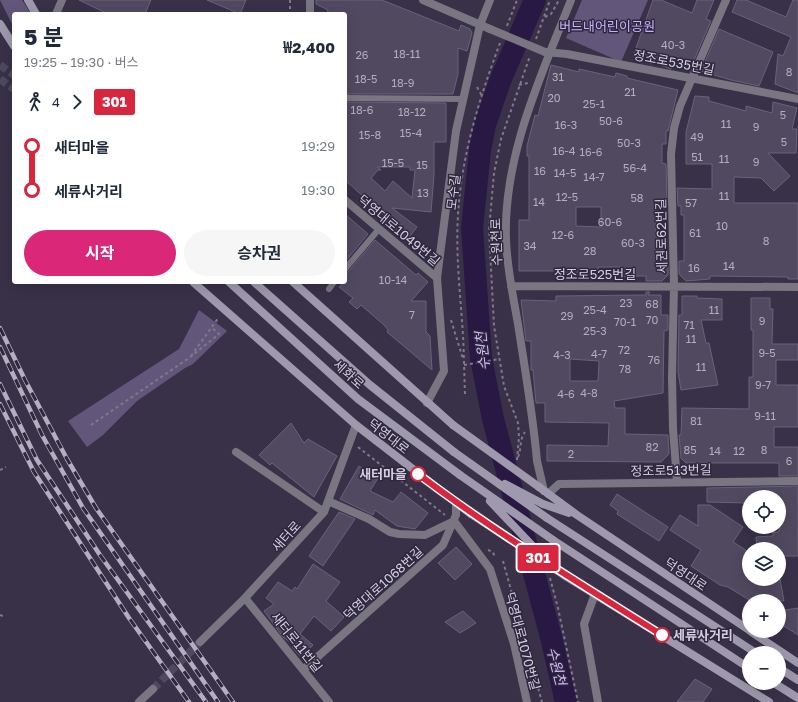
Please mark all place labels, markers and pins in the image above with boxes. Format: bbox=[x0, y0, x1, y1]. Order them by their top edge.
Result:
place label: 새터마을 bbox=[359, 466, 407, 482]
marker: 새터마을 bbox=[410, 466, 426, 482]
marker: 세류사거리 bbox=[654, 627, 670, 643]
place label: 세류사거리 bbox=[673, 627, 733, 643]

